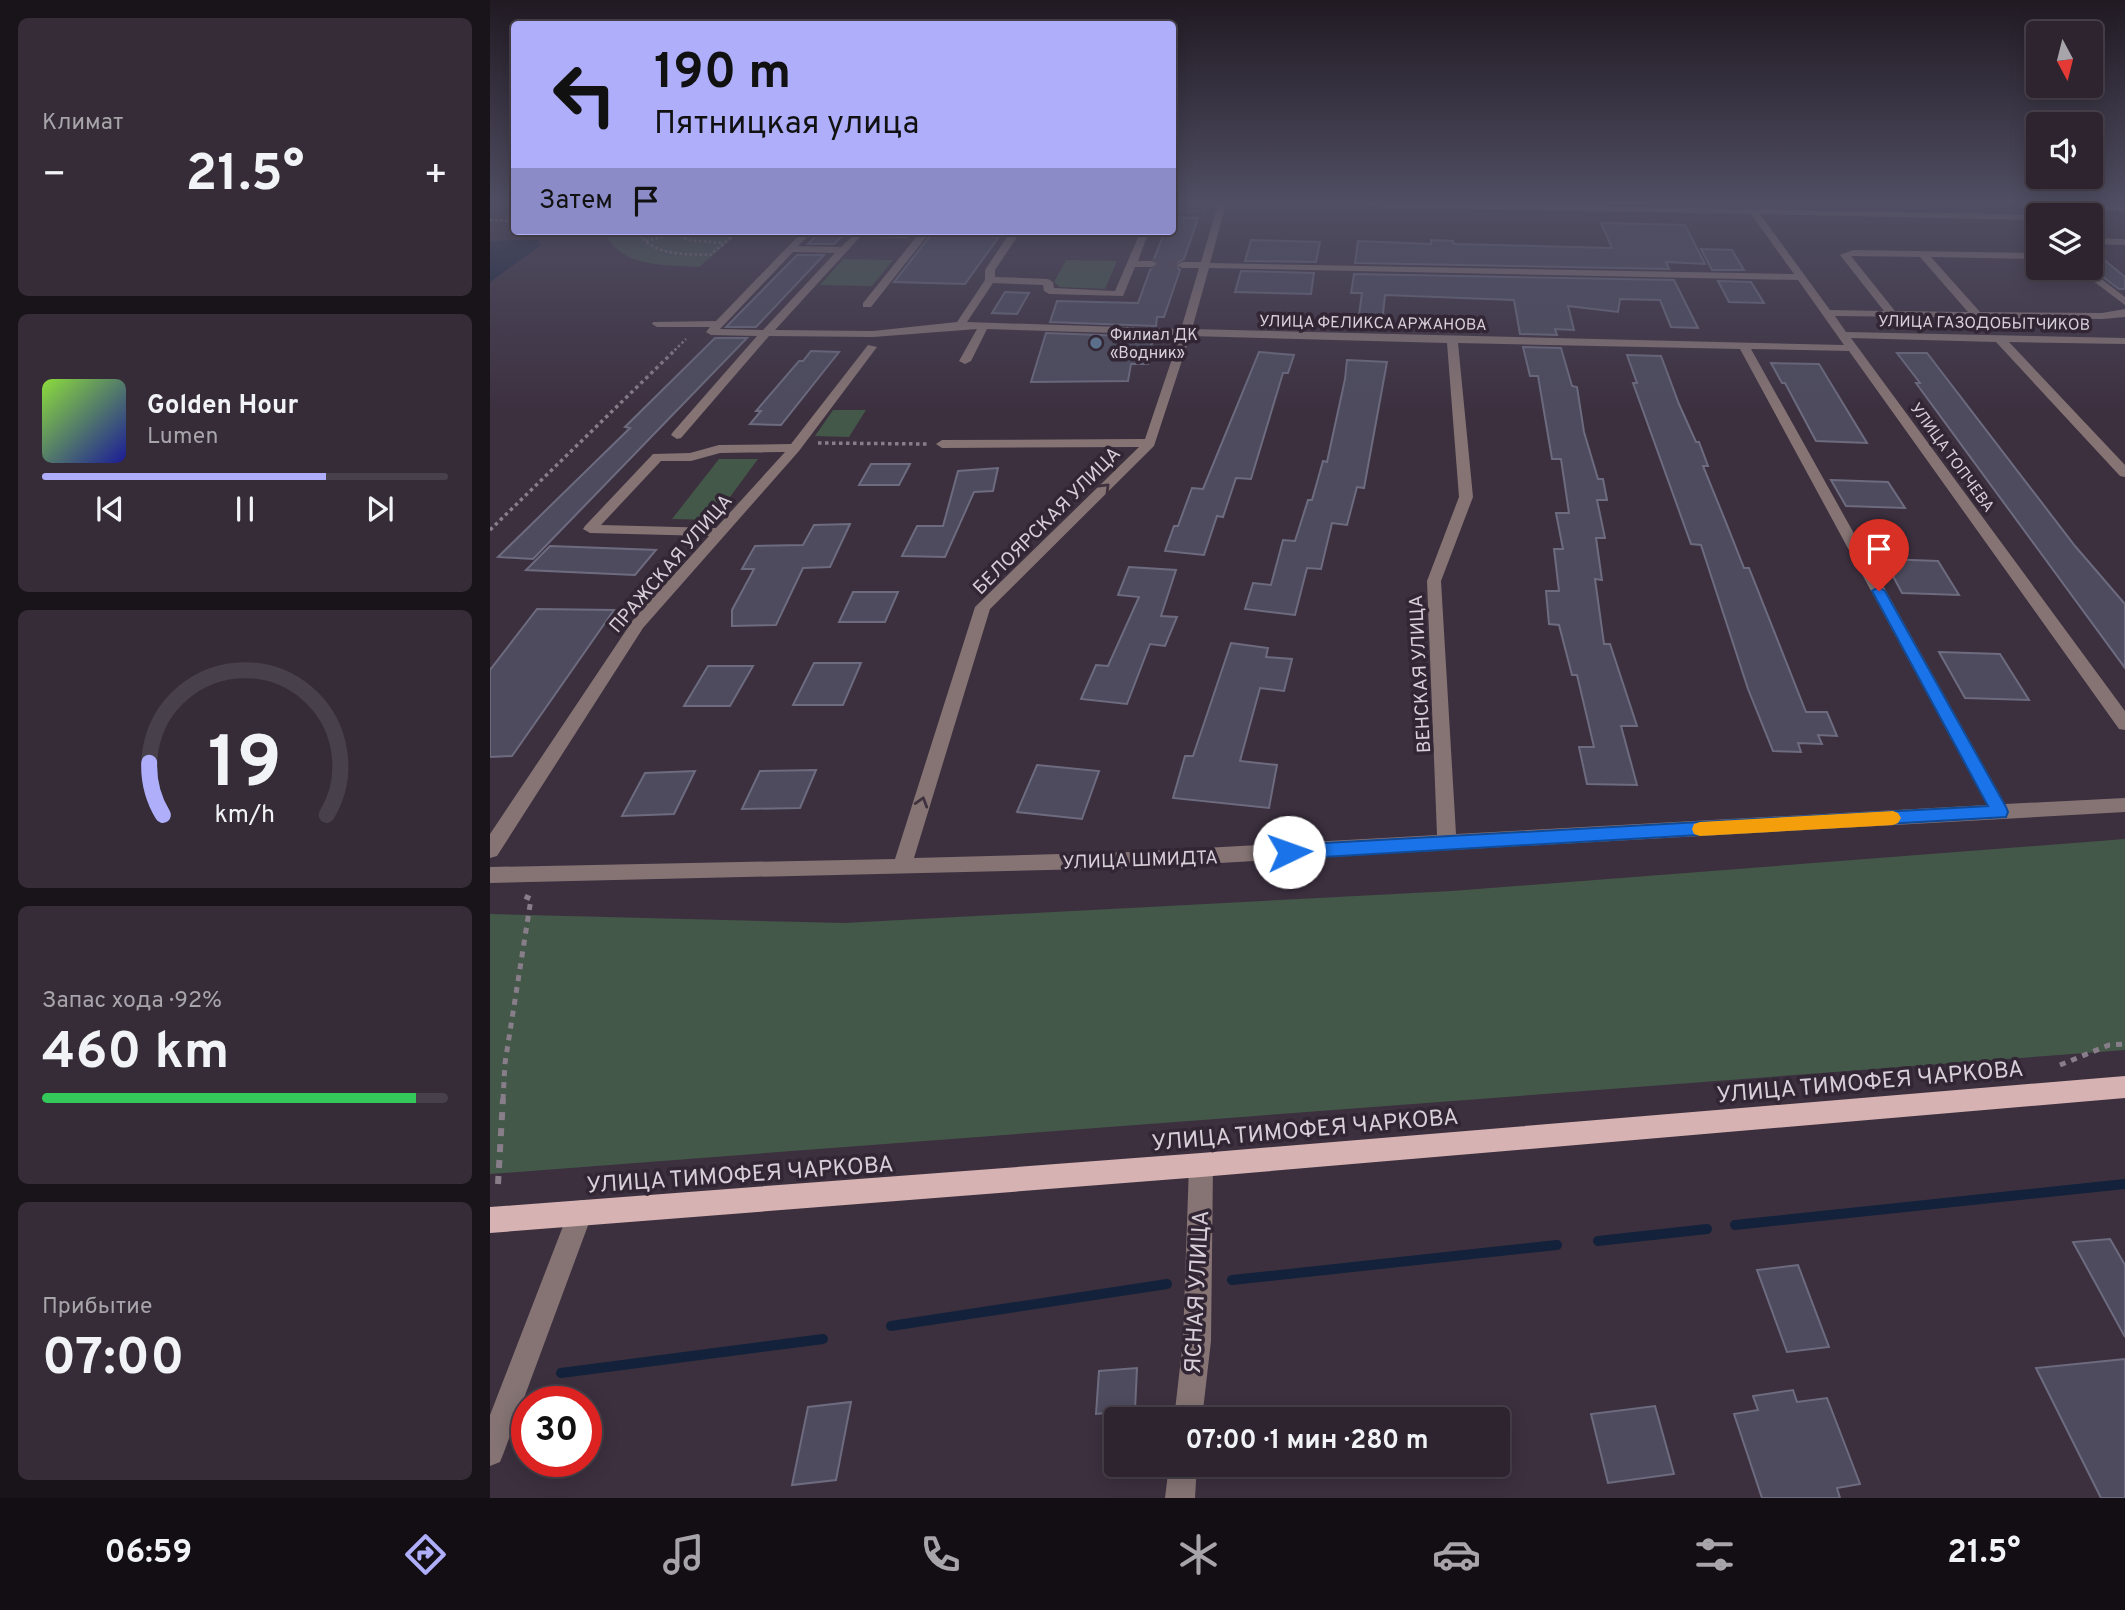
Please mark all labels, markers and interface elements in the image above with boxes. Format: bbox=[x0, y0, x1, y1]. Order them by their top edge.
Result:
north arrow bbox=[2026, 21, 2104, 98]
map controls bbox=[2026, 21, 2103, 280]
text: 190 m bbox=[654, 44, 791, 106]
icon: left bbox=[539, 49, 630, 140]
text: Пятницкая улица bbox=[654, 105, 919, 145]
text: Климат bbox=[42, 109, 123, 138]
button: sound bbox=[2026, 112, 2103, 189]
text: 21.5° bbox=[186, 143, 304, 209]
text: − bbox=[42, 152, 67, 201]
text: + bbox=[423, 152, 448, 201]
icon: arrive bbox=[627, 182, 665, 220]
text: Затем bbox=[539, 185, 613, 218]
button: layers bbox=[2026, 203, 2103, 280]
street label: УЛИЦА ФЕЛИКСА АРЖАНОВА bbox=[1259, 312, 1487, 336]
street label: УЛИЦА ГАЗОДОБЫТЧИКОВ bbox=[1878, 312, 2090, 336]
place label: Филиал ДК «Водник» bbox=[1110, 326, 1198, 364]
marker: Филиал ДК «Водник» bbox=[1088, 335, 1104, 351]
text: Golden Hour bbox=[147, 390, 298, 423]
street label: УЛИЦА ТОПЧЕВА bbox=[1905, 399, 1998, 517]
text: Lumen bbox=[147, 423, 218, 452]
street label: БЕЛОЯРСКАЯ УЛИЦА bbox=[968, 442, 1126, 600]
one-way arrow bbox=[1096, 483, 1109, 496]
icon: previous bbox=[91, 490, 129, 528]
icon: pause bbox=[226, 490, 264, 528]
icon: next bbox=[361, 490, 399, 528]
street label: ПРАЖСКАЯ УЛИЦА bbox=[605, 490, 738, 639]
pin bbox=[1849, 519, 1909, 591]
icon: arrive bbox=[1860, 530, 1898, 568]
street label: ВЕНСКАЯ УЛИЦА bbox=[1405, 594, 1437, 754]
text: 19 bbox=[208, 721, 282, 813]
one-way arrow bbox=[914, 797, 929, 809]
text: km/h bbox=[215, 800, 275, 832]
position arrow bbox=[1252, 815, 1326, 889]
street label: УЛИЦА ШМИДТА bbox=[1062, 846, 1218, 876]
text: Запас хода · 92% bbox=[42, 987, 222, 1016]
text: 460 km bbox=[42, 1021, 229, 1087]
street label: УЛИЦА ТИМОФЕЯ ЧАРКОВА bbox=[1716, 1056, 2025, 1111]
street label: УЛИЦА ТИМОФЕЯ ЧАРКОВА bbox=[1151, 1104, 1460, 1159]
street label: УЛИЦА ТИМОФЕЯ ЧАРКОВА bbox=[586, 1151, 895, 1202]
street label: ЯСНАЯ УЛИЦА bbox=[1180, 1209, 1217, 1375]
text: Прибытие bbox=[42, 1293, 152, 1322]
text: 07:00 bbox=[42, 1327, 184, 1393]
speed limit sign: 30 bbox=[511, 1386, 602, 1477]
text: 07:00 · 1 мин · 280 m bbox=[1186, 1425, 1428, 1458]
icon: directions bbox=[401, 1530, 450, 1579]
icon: music bbox=[659, 1530, 708, 1579]
icon: phone bbox=[916, 1530, 965, 1579]
icon: climate bbox=[1174, 1530, 1223, 1579]
icon: car bbox=[1432, 1530, 1481, 1579]
icon: filters bbox=[1690, 1530, 1739, 1579]
text: 06:59 bbox=[104, 1534, 192, 1574]
text: 21.5° bbox=[1947, 1534, 2021, 1574]

